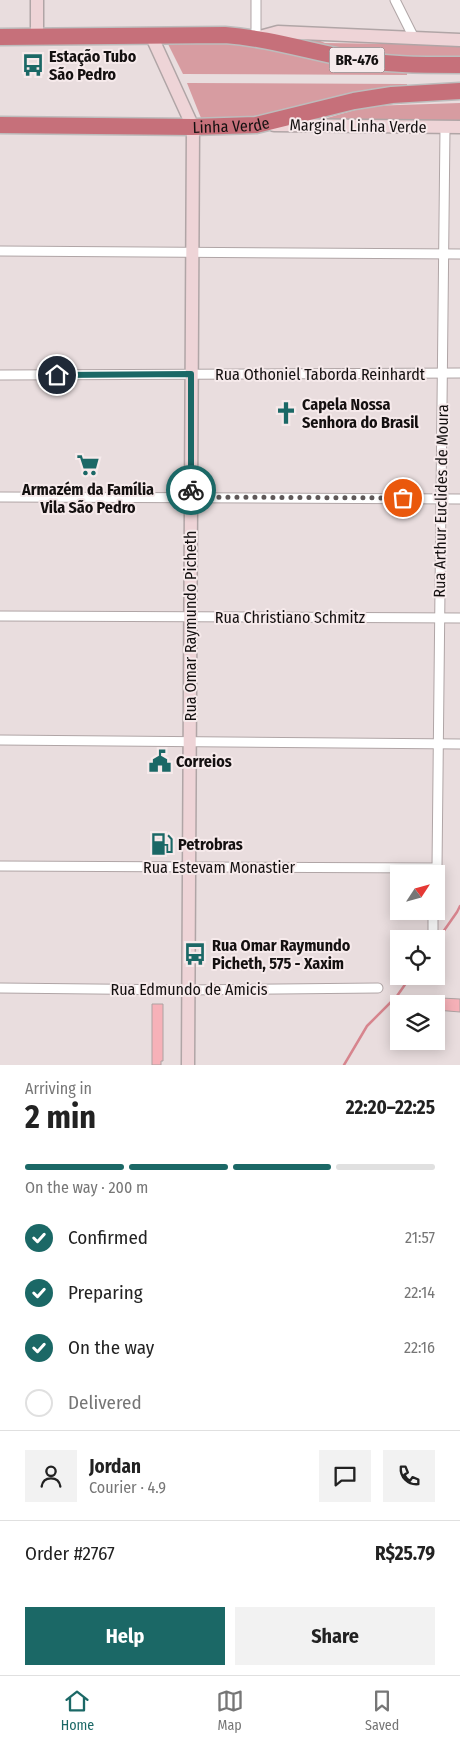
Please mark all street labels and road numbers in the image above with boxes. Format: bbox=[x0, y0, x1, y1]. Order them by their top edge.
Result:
road number: BR-476 bbox=[330, 48, 384, 72]
street label: Linha Verde bbox=[192, 113, 271, 137]
street label: Marginal Linha Verde bbox=[289, 115, 427, 137]
street label: Rua Othoniel Taborda Reinhardt bbox=[215, 365, 426, 384]
street label: Rua Arthur Euclides de Moura bbox=[430, 404, 452, 598]
street label: Rua Omar Raymundo Picheth bbox=[181, 531, 200, 721]
street label: Rua Christiano Schmitz bbox=[215, 608, 365, 627]
street label: Rua Estevam Monastier bbox=[143, 858, 295, 877]
street label: Rua Edmundo de Amicis bbox=[110, 980, 268, 999]

